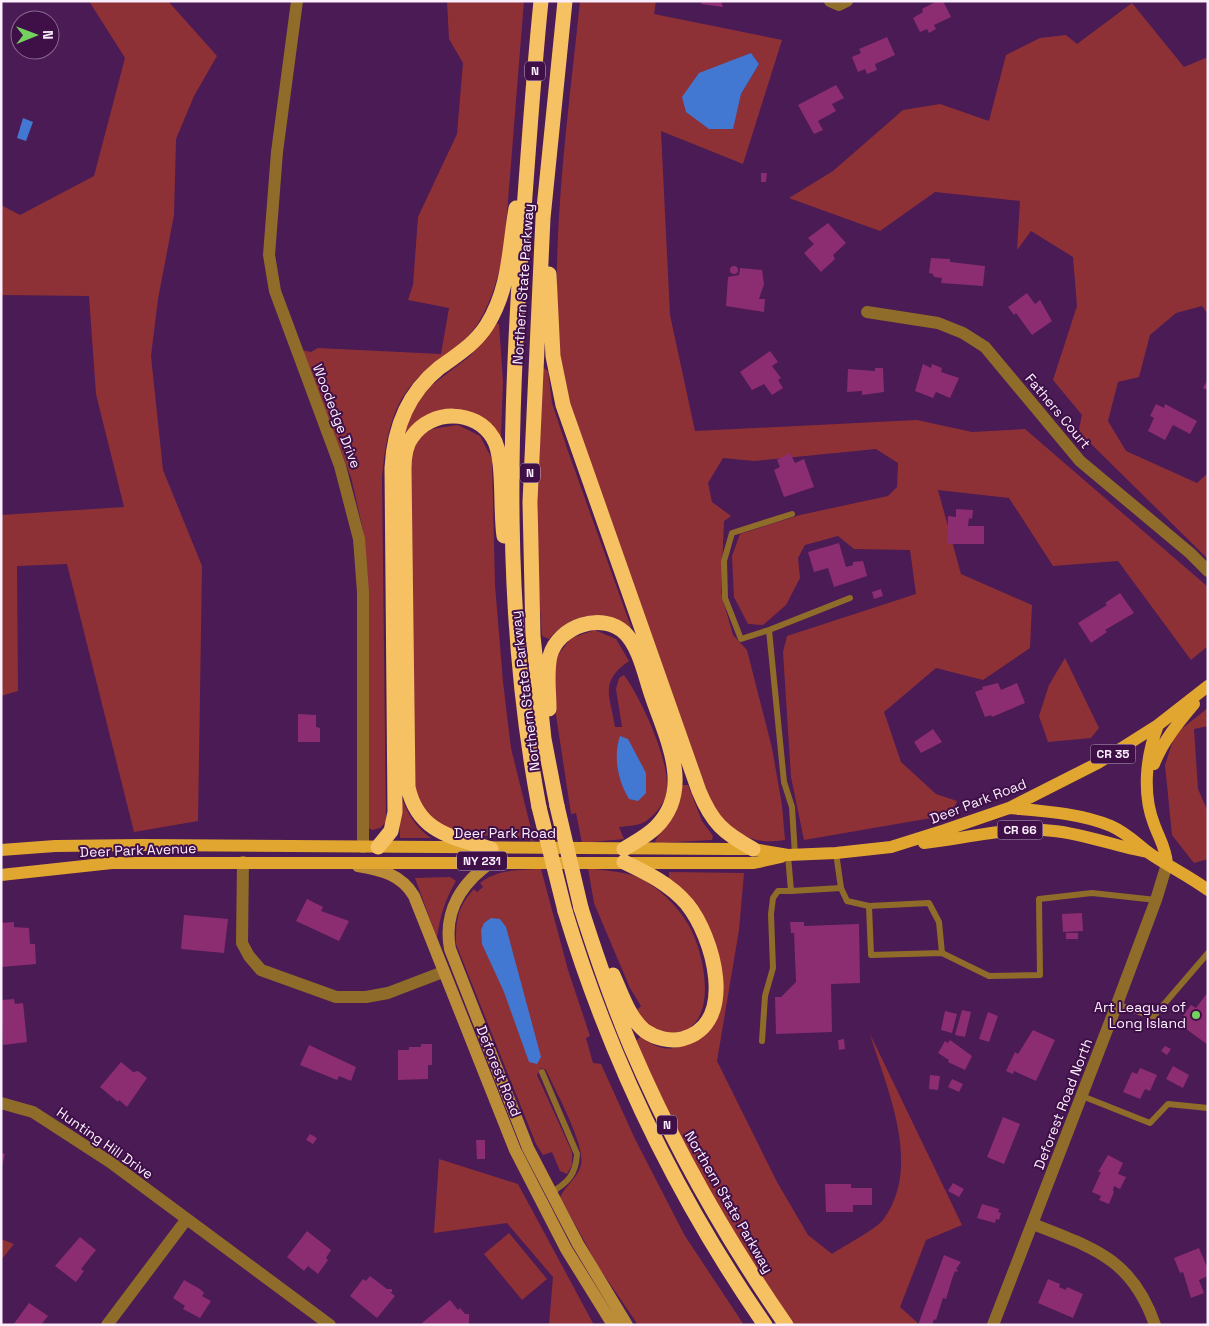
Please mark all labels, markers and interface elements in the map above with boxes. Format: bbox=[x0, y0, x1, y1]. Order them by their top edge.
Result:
north arrow bbox=[10, 10, 60, 60]
text: N bbox=[39, 30, 57, 40]
road number: N bbox=[525, 61, 545, 80]
street label: Northern State Parkway bbox=[508, 203, 538, 365]
street label: Woodedge Drive bbox=[309, 361, 365, 471]
street label: Fathers Court bbox=[1021, 370, 1095, 452]
road number: N bbox=[520, 463, 540, 482]
street label: Northern State Parkway bbox=[506, 610, 544, 772]
road number: CR 35 bbox=[1090, 744, 1136, 764]
street label: Deer Park Road bbox=[927, 774, 1029, 828]
road number: CR 66 bbox=[998, 820, 1042, 840]
street label: Deer Park Road bbox=[454, 824, 556, 842]
street label: Deer Park Avenue bbox=[79, 839, 197, 861]
road number: NY 231 bbox=[457, 851, 507, 870]
place label: Art League of Long Island bbox=[1094, 998, 1186, 1032]
marker: Art League of Long Island bbox=[1190, 1009, 1202, 1021]
street label: Deforest Road bbox=[473, 1023, 525, 1119]
street label: Deforest Road North bbox=[1030, 1036, 1096, 1172]
street label: Hunting Hill Drive bbox=[53, 1103, 157, 1183]
road number: N bbox=[657, 1116, 677, 1134]
street label: Northern State Parkway bbox=[681, 1128, 777, 1276]

